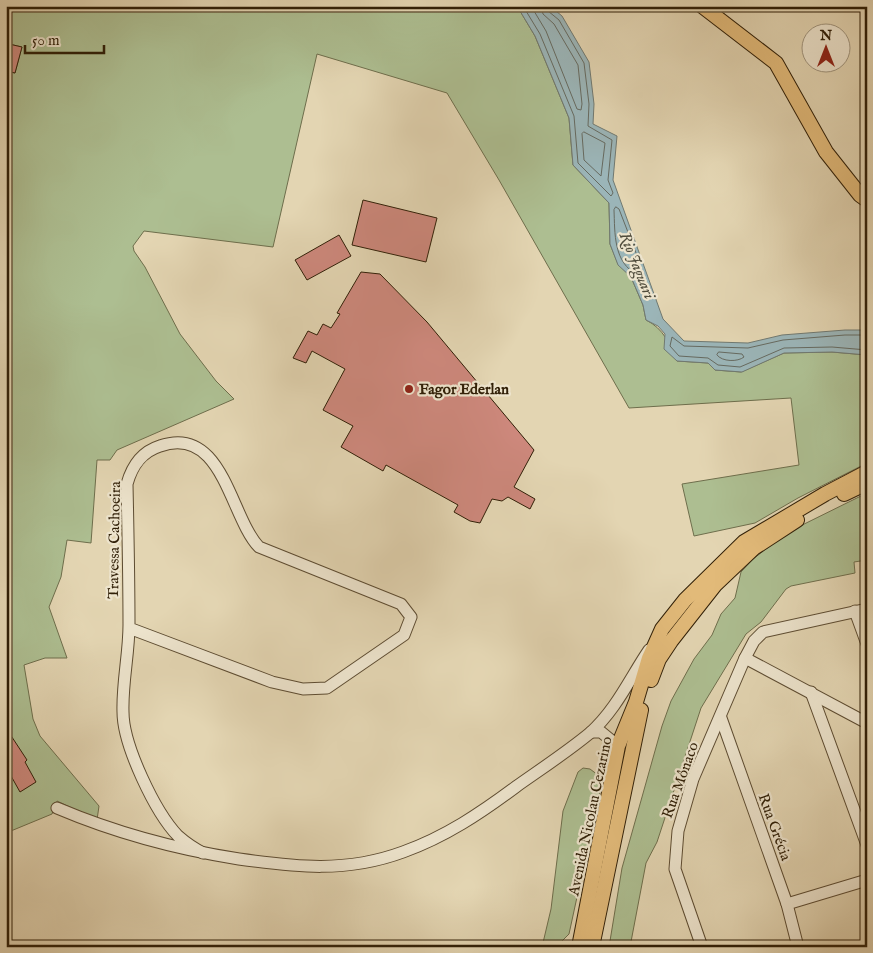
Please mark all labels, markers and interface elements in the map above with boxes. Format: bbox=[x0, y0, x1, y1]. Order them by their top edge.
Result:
scale bar bbox=[25, 22, 104, 54]
north arrow bbox=[800, 22, 850, 72]
text: N bbox=[819, 27, 832, 45]
text: 50 m bbox=[32, 31, 60, 50]
water label: Rio Jaguari bbox=[614, 229, 659, 303]
place label: Fagor Ederlan bbox=[419, 380, 509, 399]
marker: Fagor Ederlan bbox=[403, 383, 415, 395]
street label: Travessa Cachoeira bbox=[104, 480, 125, 599]
street label: Avenida Nicolau Cezarino bbox=[564, 735, 617, 899]
street label: Rua Mônaco bbox=[658, 739, 703, 821]
street label: Rua Grécia bbox=[754, 791, 796, 864]

